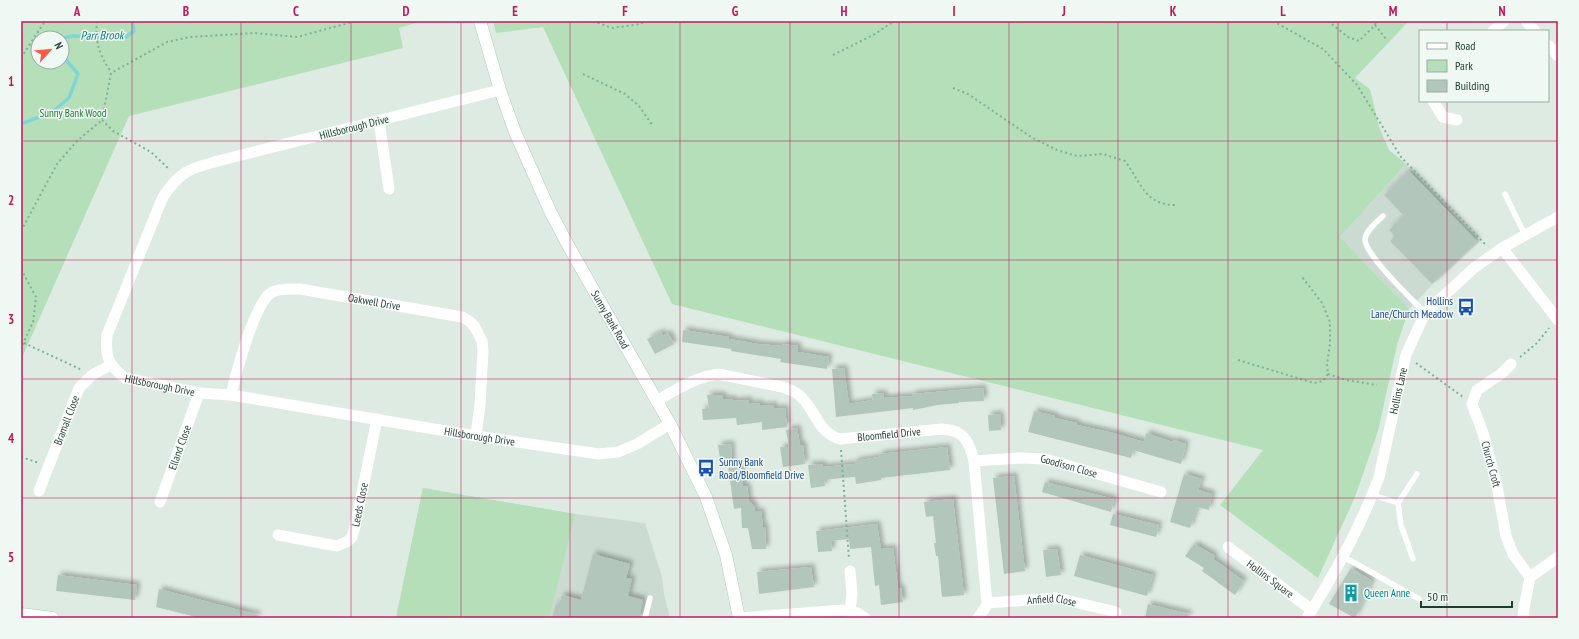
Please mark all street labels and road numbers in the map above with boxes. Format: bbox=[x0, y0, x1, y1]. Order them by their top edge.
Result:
street label: Hillsborough Drive bbox=[318, 111, 391, 142]
street label: Sunny Bank Road bbox=[588, 288, 633, 351]
street label: Oakwell Drive bbox=[347, 290, 402, 313]
street label: Hollins Lane bbox=[1386, 366, 1410, 415]
street label: Hillsborough Drive bbox=[124, 371, 197, 399]
street label: Bramall Close bbox=[51, 393, 83, 447]
street label: Elland Close bbox=[165, 423, 194, 472]
street label: Hillsborough Drive bbox=[443, 424, 516, 449]
street label: Bloomfield Drive bbox=[857, 424, 922, 444]
street label: Church Croft bbox=[1478, 440, 1504, 489]
street label: Goodison Close bbox=[1040, 452, 1099, 481]
street label: Leeds Close bbox=[348, 481, 371, 528]
street label: Hollins Square bbox=[1244, 557, 1297, 601]
street label: Anfield Close bbox=[1027, 591, 1078, 609]

